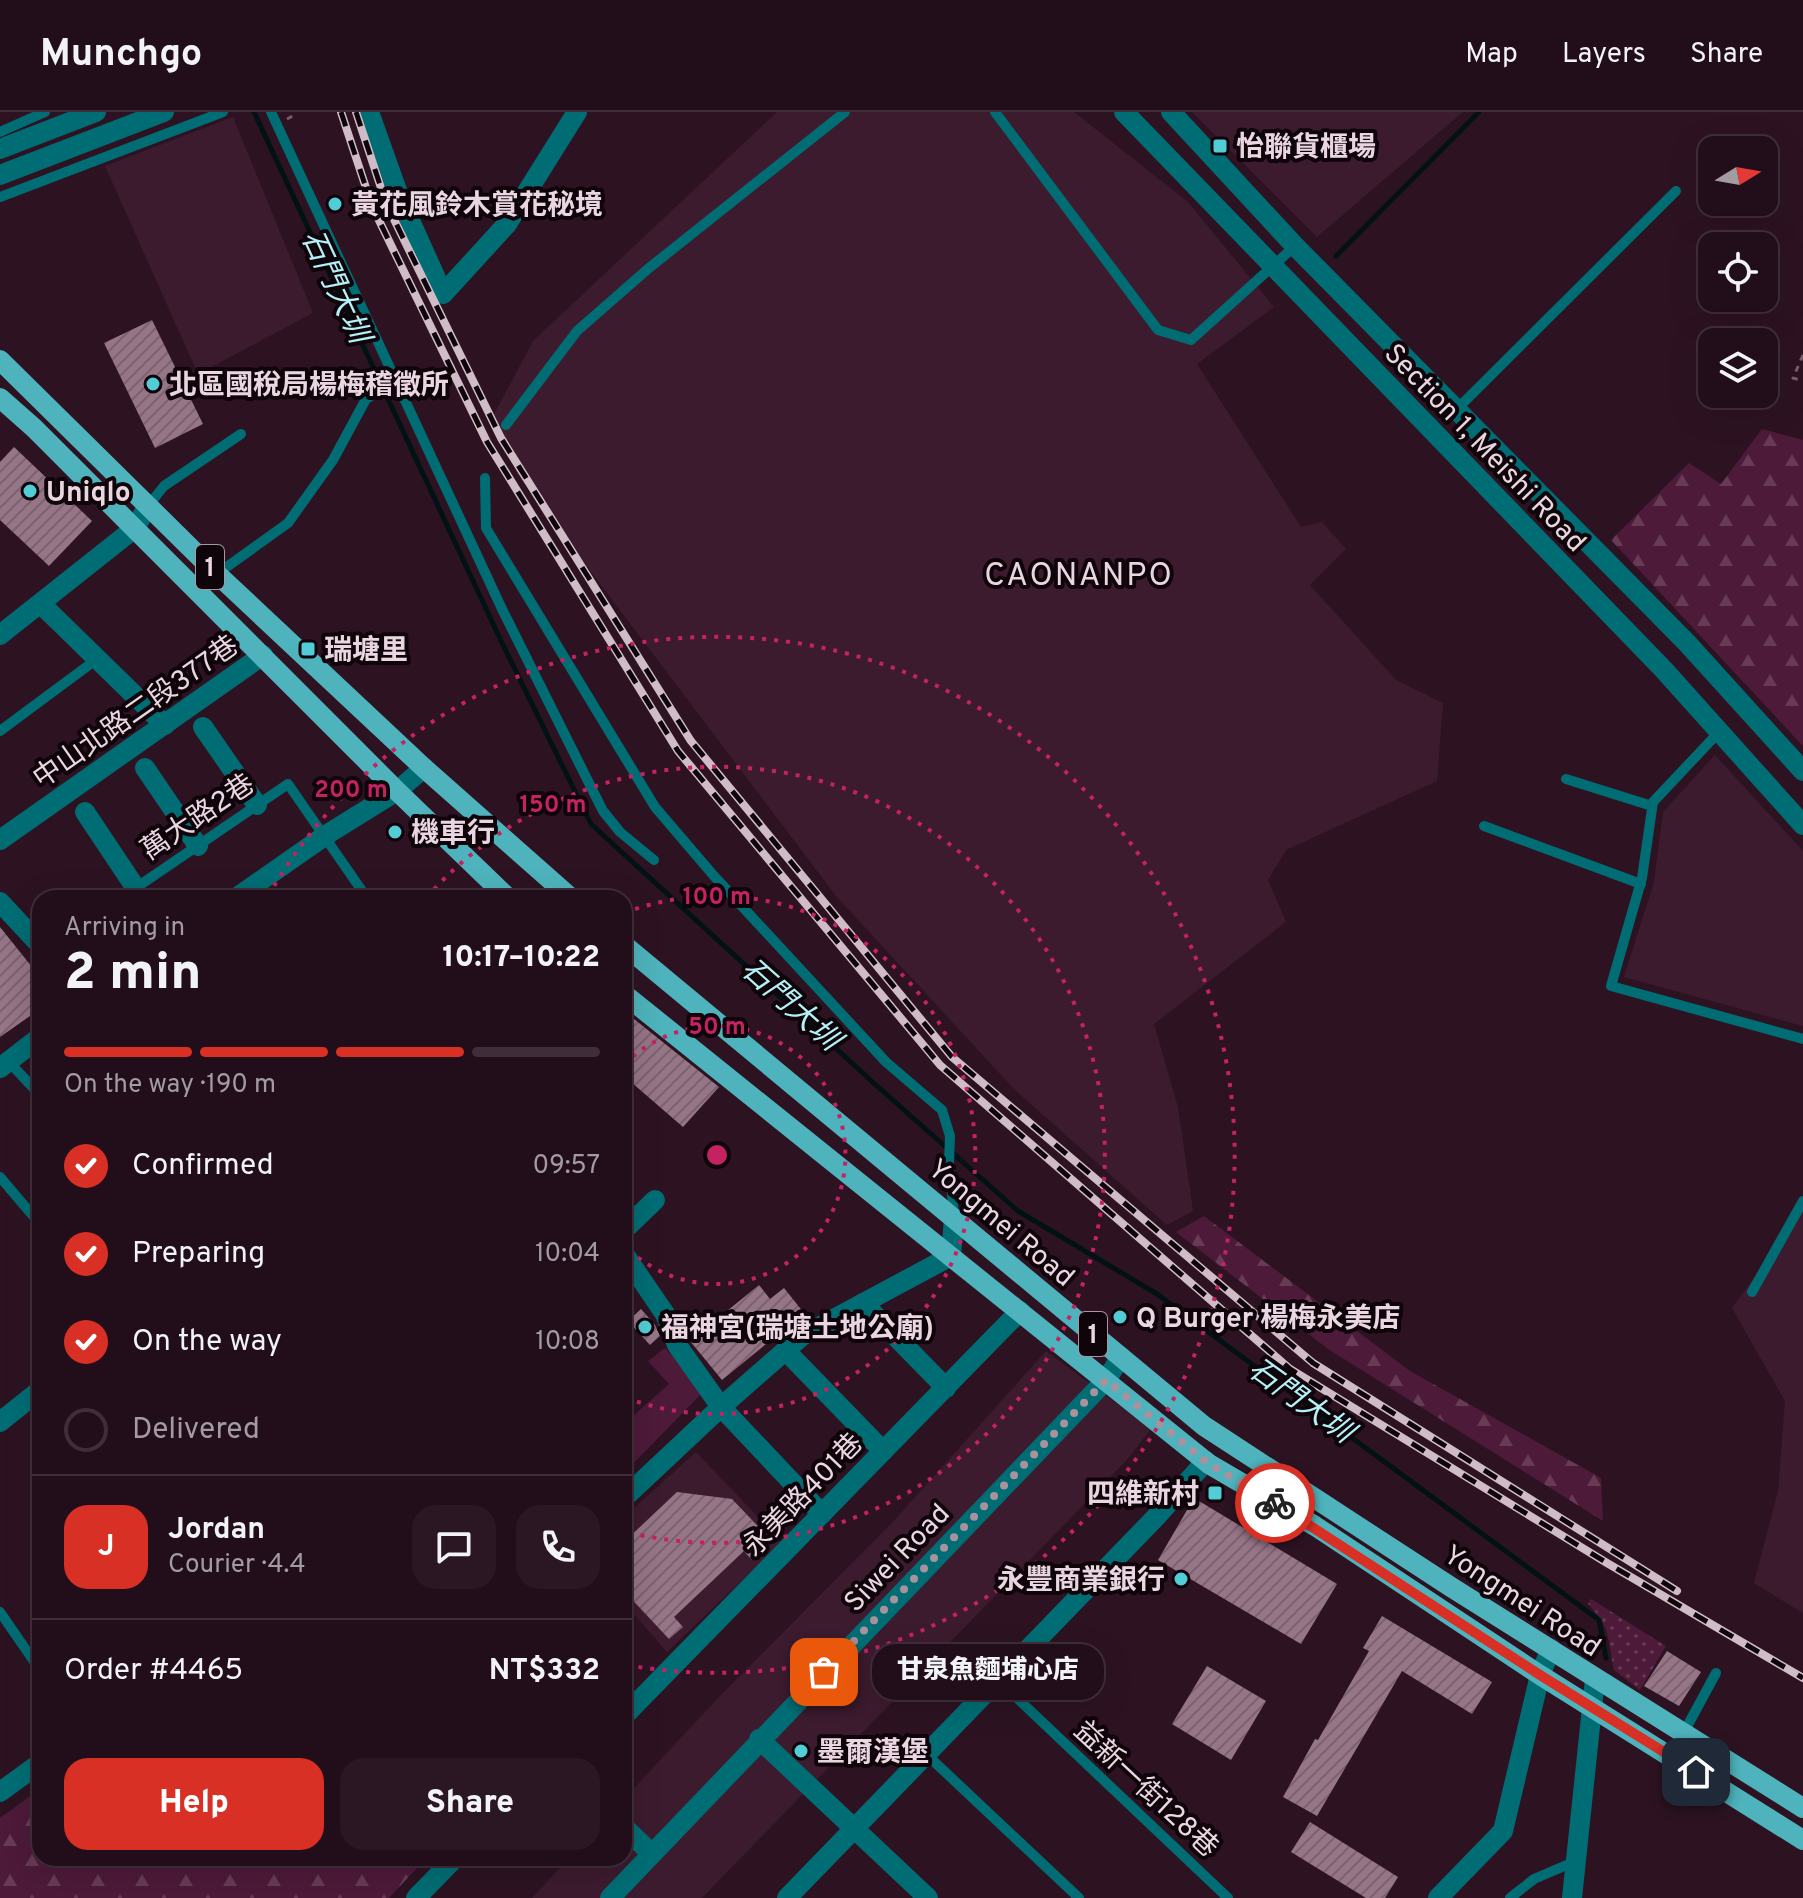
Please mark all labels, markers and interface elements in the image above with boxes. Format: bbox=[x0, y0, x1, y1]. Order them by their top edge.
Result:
text: Munchgo bbox=[40, 31, 202, 80]
text: Map bbox=[1465, 37, 1518, 73]
text: Layers bbox=[1562, 37, 1646, 73]
text: Share bbox=[1690, 37, 1763, 73]
place label: 怡聯貨櫃場 bbox=[1236, 131, 1376, 167]
north arrow bbox=[1698, 136, 1778, 216]
map controls bbox=[1698, 136, 1778, 408]
marker: 怡聯貨櫃場 bbox=[1211, 137, 1229, 155]
place label: 黃花風鈴木賞花秘境 bbox=[351, 189, 603, 225]
marker: 黃花風鈴木賞花秘境 bbox=[326, 195, 344, 213]
water label: 石門大圳 bbox=[292, 225, 378, 353]
button: locate bbox=[1698, 232, 1778, 312]
button: layers bbox=[1698, 328, 1778, 408]
street label: Section 1, Meishi Road bbox=[1375, 337, 1593, 561]
place label: 北區國稅局楊梅稽徵所 bbox=[169, 369, 449, 405]
marker: 北區國稅局楊梅稽徵所 bbox=[144, 375, 162, 393]
place label: Uniqlo bbox=[46, 476, 131, 512]
marker: Uniqlo bbox=[21, 482, 39, 500]
road number: 1 bbox=[196, 545, 224, 589]
district label: CAONANPO bbox=[984, 557, 1174, 597]
street label: 中山北路二段377巷 bbox=[27, 629, 246, 798]
place label: 瑞塘里 bbox=[324, 634, 408, 670]
marker: 瑞塘里 bbox=[299, 640, 317, 658]
street label: 萬大路2巷 bbox=[135, 767, 262, 870]
text: 200 m bbox=[314, 776, 388, 806]
text: 150 m bbox=[519, 791, 587, 821]
place label: 機車行 bbox=[411, 817, 495, 853]
marker: 機車行 bbox=[386, 823, 404, 841]
text: 100 m bbox=[683, 883, 751, 913]
text: Arriving in bbox=[64, 912, 185, 945]
text: 10:17–10:22 bbox=[442, 940, 600, 977]
text: 2 min bbox=[64, 942, 202, 1008]
water label: 石門大圳 bbox=[732, 952, 849, 1062]
text: 50 m bbox=[688, 1013, 746, 1043]
text: On the way · 190 m bbox=[64, 1069, 276, 1102]
centre of rings bbox=[703, 1141, 731, 1169]
icon: check bbox=[64, 1144, 108, 1188]
text: Confirmed bbox=[132, 1148, 274, 1185]
text: 09:57 bbox=[532, 1150, 600, 1183]
street label: Yongmei Road bbox=[919, 1152, 1081, 1296]
icon: check bbox=[64, 1232, 108, 1276]
text: Preparing bbox=[132, 1236, 265, 1273]
text: 10:04 bbox=[535, 1238, 600, 1271]
place label: Q Burger 楊梅永美店 bbox=[1136, 1302, 1400, 1338]
marker: Q Burger 楊梅永美店 bbox=[1111, 1308, 1129, 1326]
place label: 福神宮(瑞塘土地公廟) bbox=[661, 1312, 934, 1348]
road number: 1 bbox=[1079, 1312, 1107, 1356]
marker: 福神宮(瑞塘土地公廟) bbox=[636, 1318, 654, 1336]
icon: check bbox=[64, 1320, 108, 1364]
text: On the way bbox=[132, 1324, 282, 1361]
text: 10:08 bbox=[535, 1326, 600, 1359]
water label: 石門大圳 bbox=[1240, 1352, 1362, 1455]
text: Delivered bbox=[132, 1412, 260, 1449]
street label: 永美路401巷 bbox=[736, 1427, 872, 1565]
courier bbox=[1235, 1463, 1315, 1543]
place label: 四維新村 bbox=[1087, 1478, 1199, 1514]
icon: bike bbox=[1253, 1481, 1297, 1525]
marker: 四維新村 bbox=[1206, 1484, 1224, 1502]
street label: Siwei Road bbox=[838, 1497, 959, 1621]
button: chat bbox=[412, 1505, 496, 1589]
button: phone bbox=[516, 1505, 600, 1589]
text: Jordan bbox=[168, 1512, 265, 1549]
text: J bbox=[98, 1529, 114, 1566]
street label: Yongmei Road bbox=[1436, 1538, 1607, 1667]
text: Courier · 4.4 bbox=[168, 1549, 306, 1582]
place label: 永豐商業銀行 bbox=[997, 1564, 1165, 1600]
marker: 永豐商業銀行 bbox=[1172, 1570, 1190, 1588]
pin bbox=[790, 1638, 858, 1706]
callout: 甘泉魚麵埔心店 bbox=[872, 1644, 1104, 1700]
icon: bag bbox=[802, 1650, 846, 1694]
text: Order #4465 bbox=[64, 1653, 243, 1690]
text: NT$332 bbox=[489, 1653, 600, 1690]
text: 甘泉魚麵埔心店 bbox=[897, 1655, 1079, 1688]
street label: 益新一街128巷 bbox=[1065, 1714, 1225, 1866]
place label: 墨爾漢堡 bbox=[817, 1736, 929, 1772]
pin bbox=[1662, 1738, 1730, 1806]
marker: 墨爾漢堡 bbox=[792, 1742, 810, 1760]
icon: home bbox=[1674, 1750, 1718, 1794]
button: Help bbox=[64, 1758, 324, 1850]
button: Share bbox=[340, 1758, 600, 1850]

